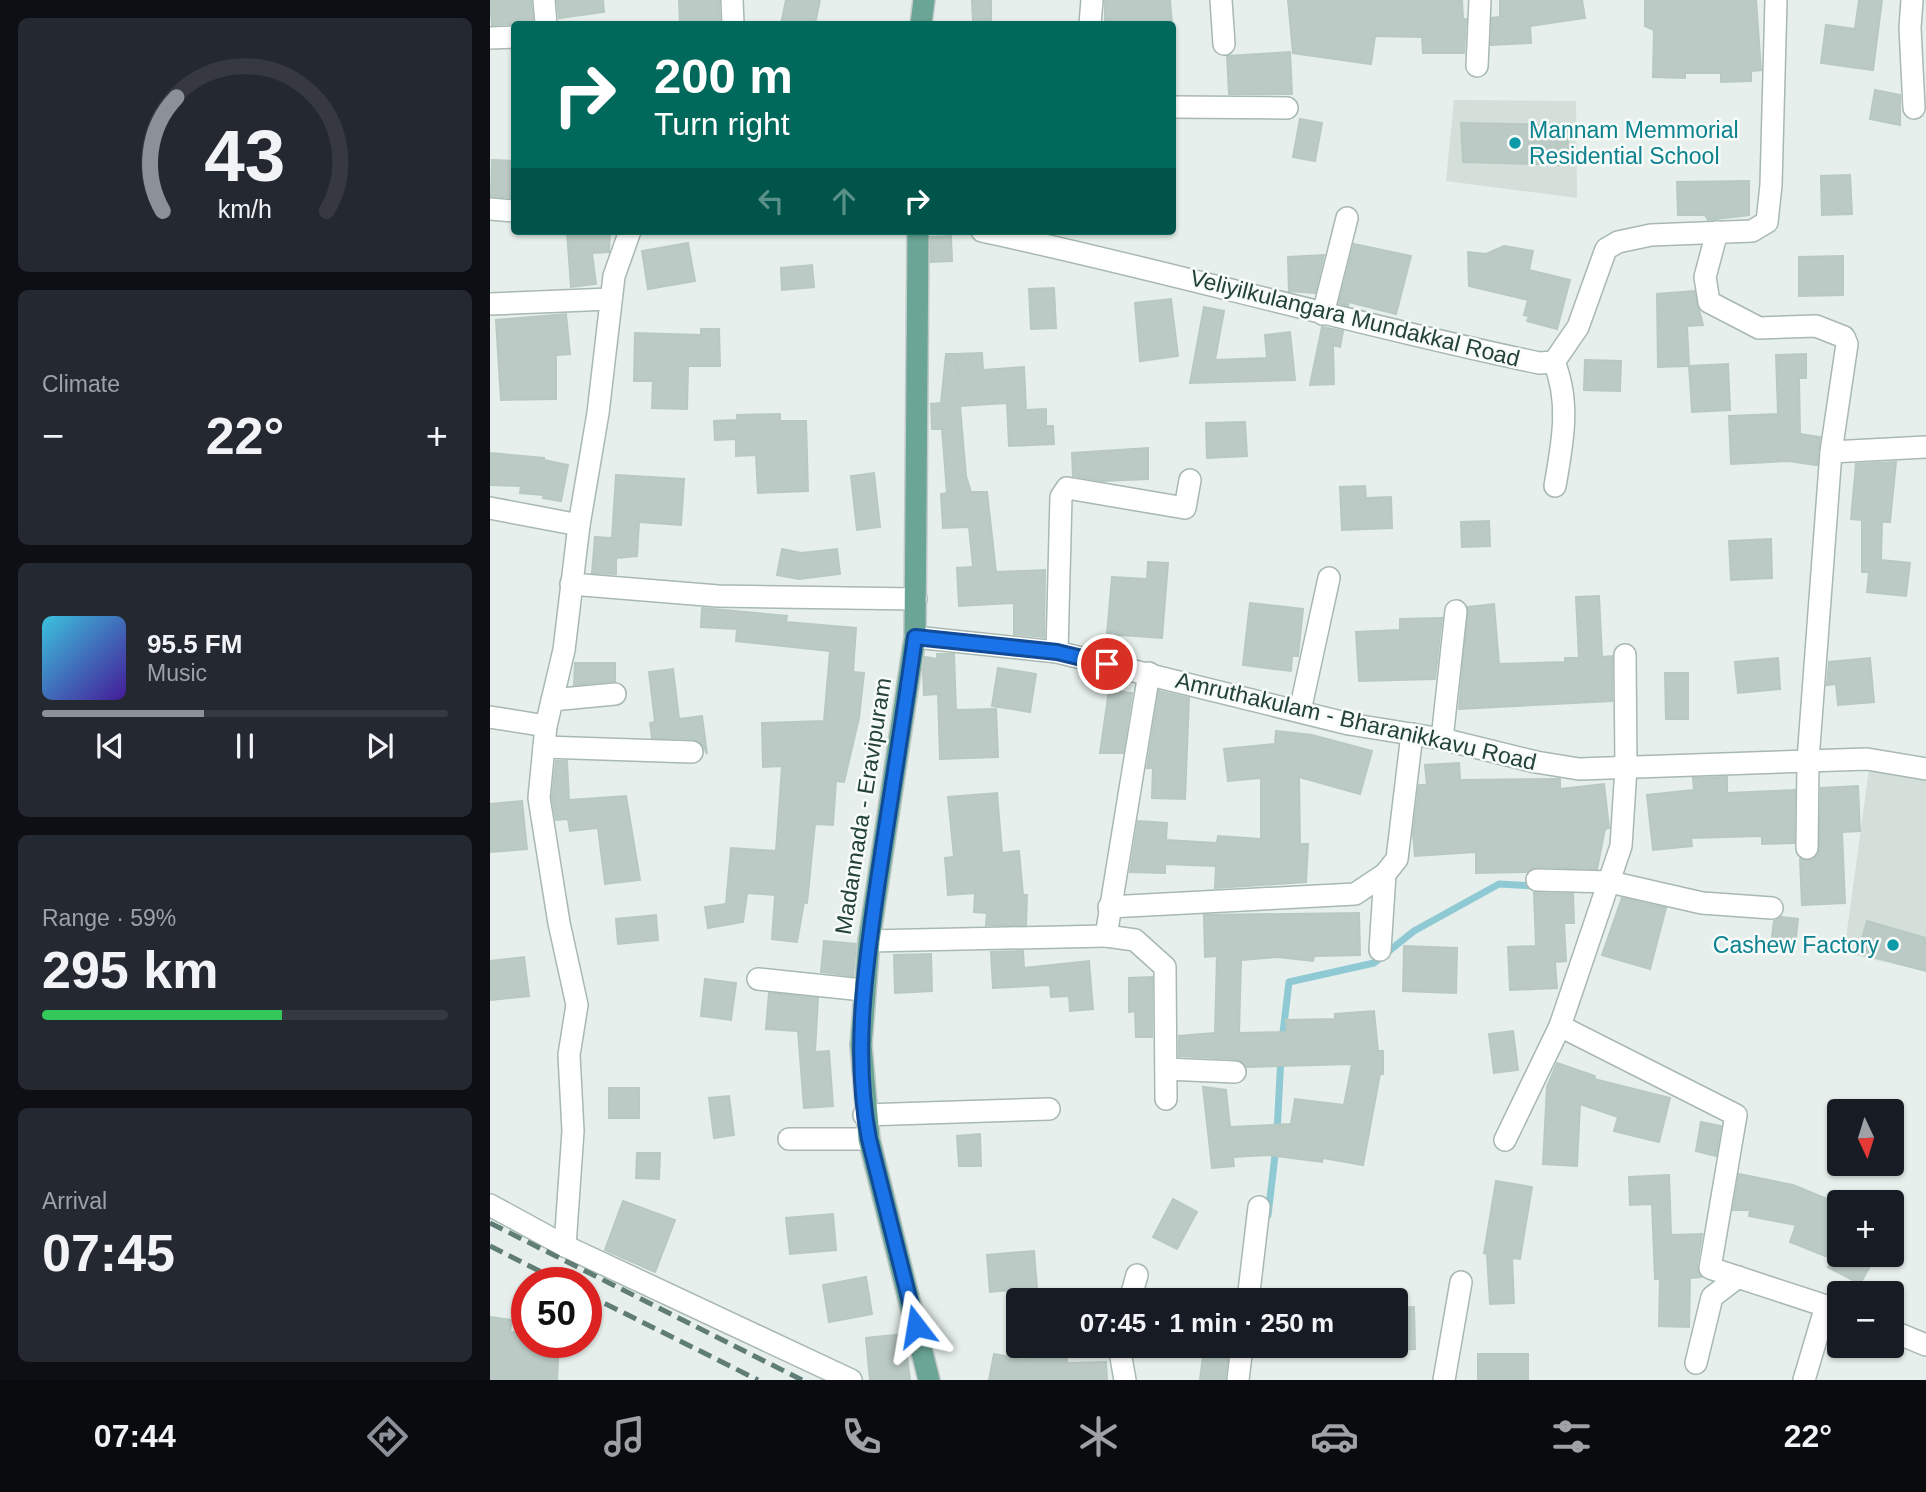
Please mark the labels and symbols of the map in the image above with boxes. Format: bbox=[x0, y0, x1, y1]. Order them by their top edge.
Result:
place label: Mannam Memmorial Residential School bbox=[1529, 117, 1739, 169]
marker: Mannam Memmorial Residential School bbox=[1507, 135, 1523, 151]
street label: Veliyilkulangara Mundakkal Road bbox=[1187, 264, 1523, 372]
pin bbox=[1077, 634, 1137, 694]
street label: Amruthakulam - Bharanikkavu Road bbox=[1173, 667, 1539, 775]
street label: Madannada - Eravipuram bbox=[830, 676, 896, 936]
place label: Cashew Factory bbox=[1713, 932, 1879, 958]
marker: Cashew Factory bbox=[1885, 937, 1901, 953]
north arrow bbox=[1827, 1099, 1904, 1176]
speed limit sign: 50 bbox=[511, 1267, 602, 1358]
position arrow bbox=[879, 1289, 953, 1363]

